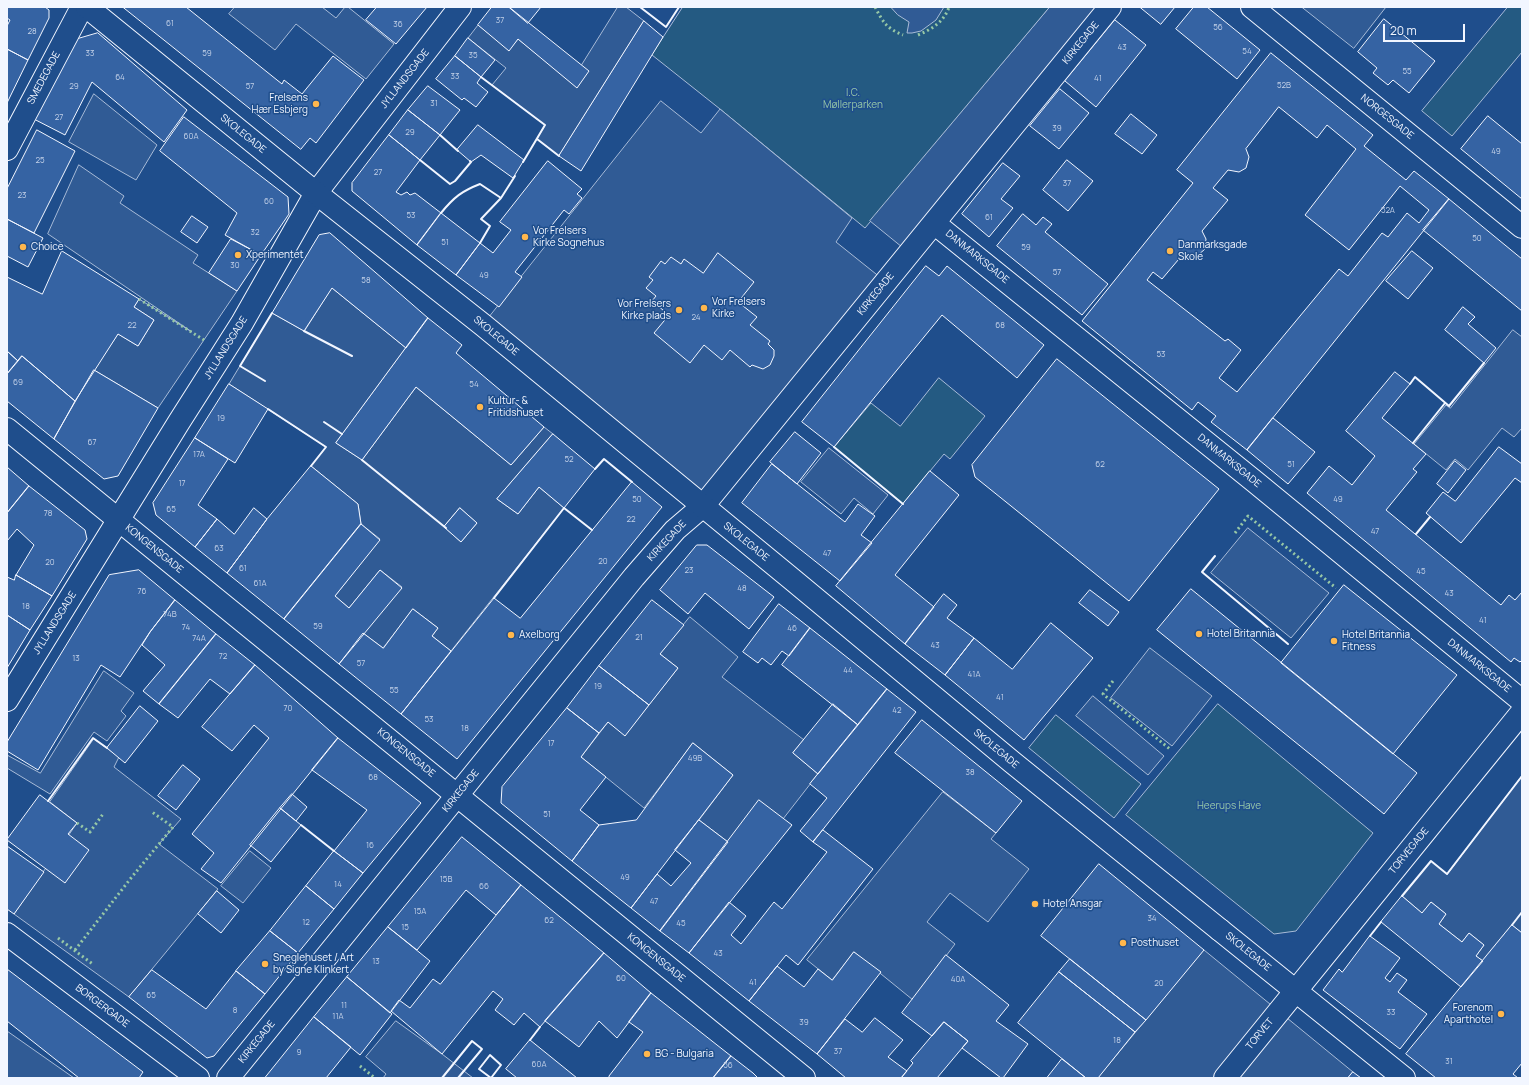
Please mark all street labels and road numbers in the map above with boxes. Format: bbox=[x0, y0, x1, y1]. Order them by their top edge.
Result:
street label: KIRKEGADE bbox=[1060, 19, 1102, 67]
street label: JYLLANDSGADE bbox=[378, 47, 432, 111]
street label: SMEDEGADE bbox=[25, 50, 63, 106]
street label: NORGESGADE bbox=[1358, 92, 1416, 142]
street label: SKOLEGADE bbox=[218, 112, 268, 156]
street label: DANMARKSGADE bbox=[943, 228, 1011, 286]
street label: KIRKEGADE bbox=[855, 270, 897, 318]
street label: JYLLANDSGADE bbox=[202, 314, 250, 382]
street label: SKOLEGADE bbox=[471, 314, 521, 358]
street label: DANMARKSGADE bbox=[1195, 432, 1263, 490]
street label: KIRKEGADE bbox=[645, 518, 689, 564]
street label: SKOLEGADE bbox=[721, 520, 771, 564]
street label: KONGENSGADE bbox=[123, 522, 185, 576]
street label: JYLLANDSGADE bbox=[31, 589, 79, 657]
street label: DANMARKSGADE bbox=[1445, 637, 1513, 695]
street label: KONGENSGADE bbox=[375, 726, 437, 780]
street label: SKOLEGADE bbox=[971, 727, 1021, 771]
street label: KIRKEGADE bbox=[440, 767, 482, 815]
street label: TORVEGADE bbox=[1387, 825, 1431, 877]
street label: SKOLEGADE bbox=[1223, 930, 1273, 974]
street label: KONGENSGADE bbox=[625, 931, 687, 985]
street label: BORGERGADE bbox=[73, 982, 131, 1030]
street label: TORVET bbox=[1244, 1016, 1276, 1052]
street label: KIRKEGADE bbox=[236, 1018, 278, 1066]

